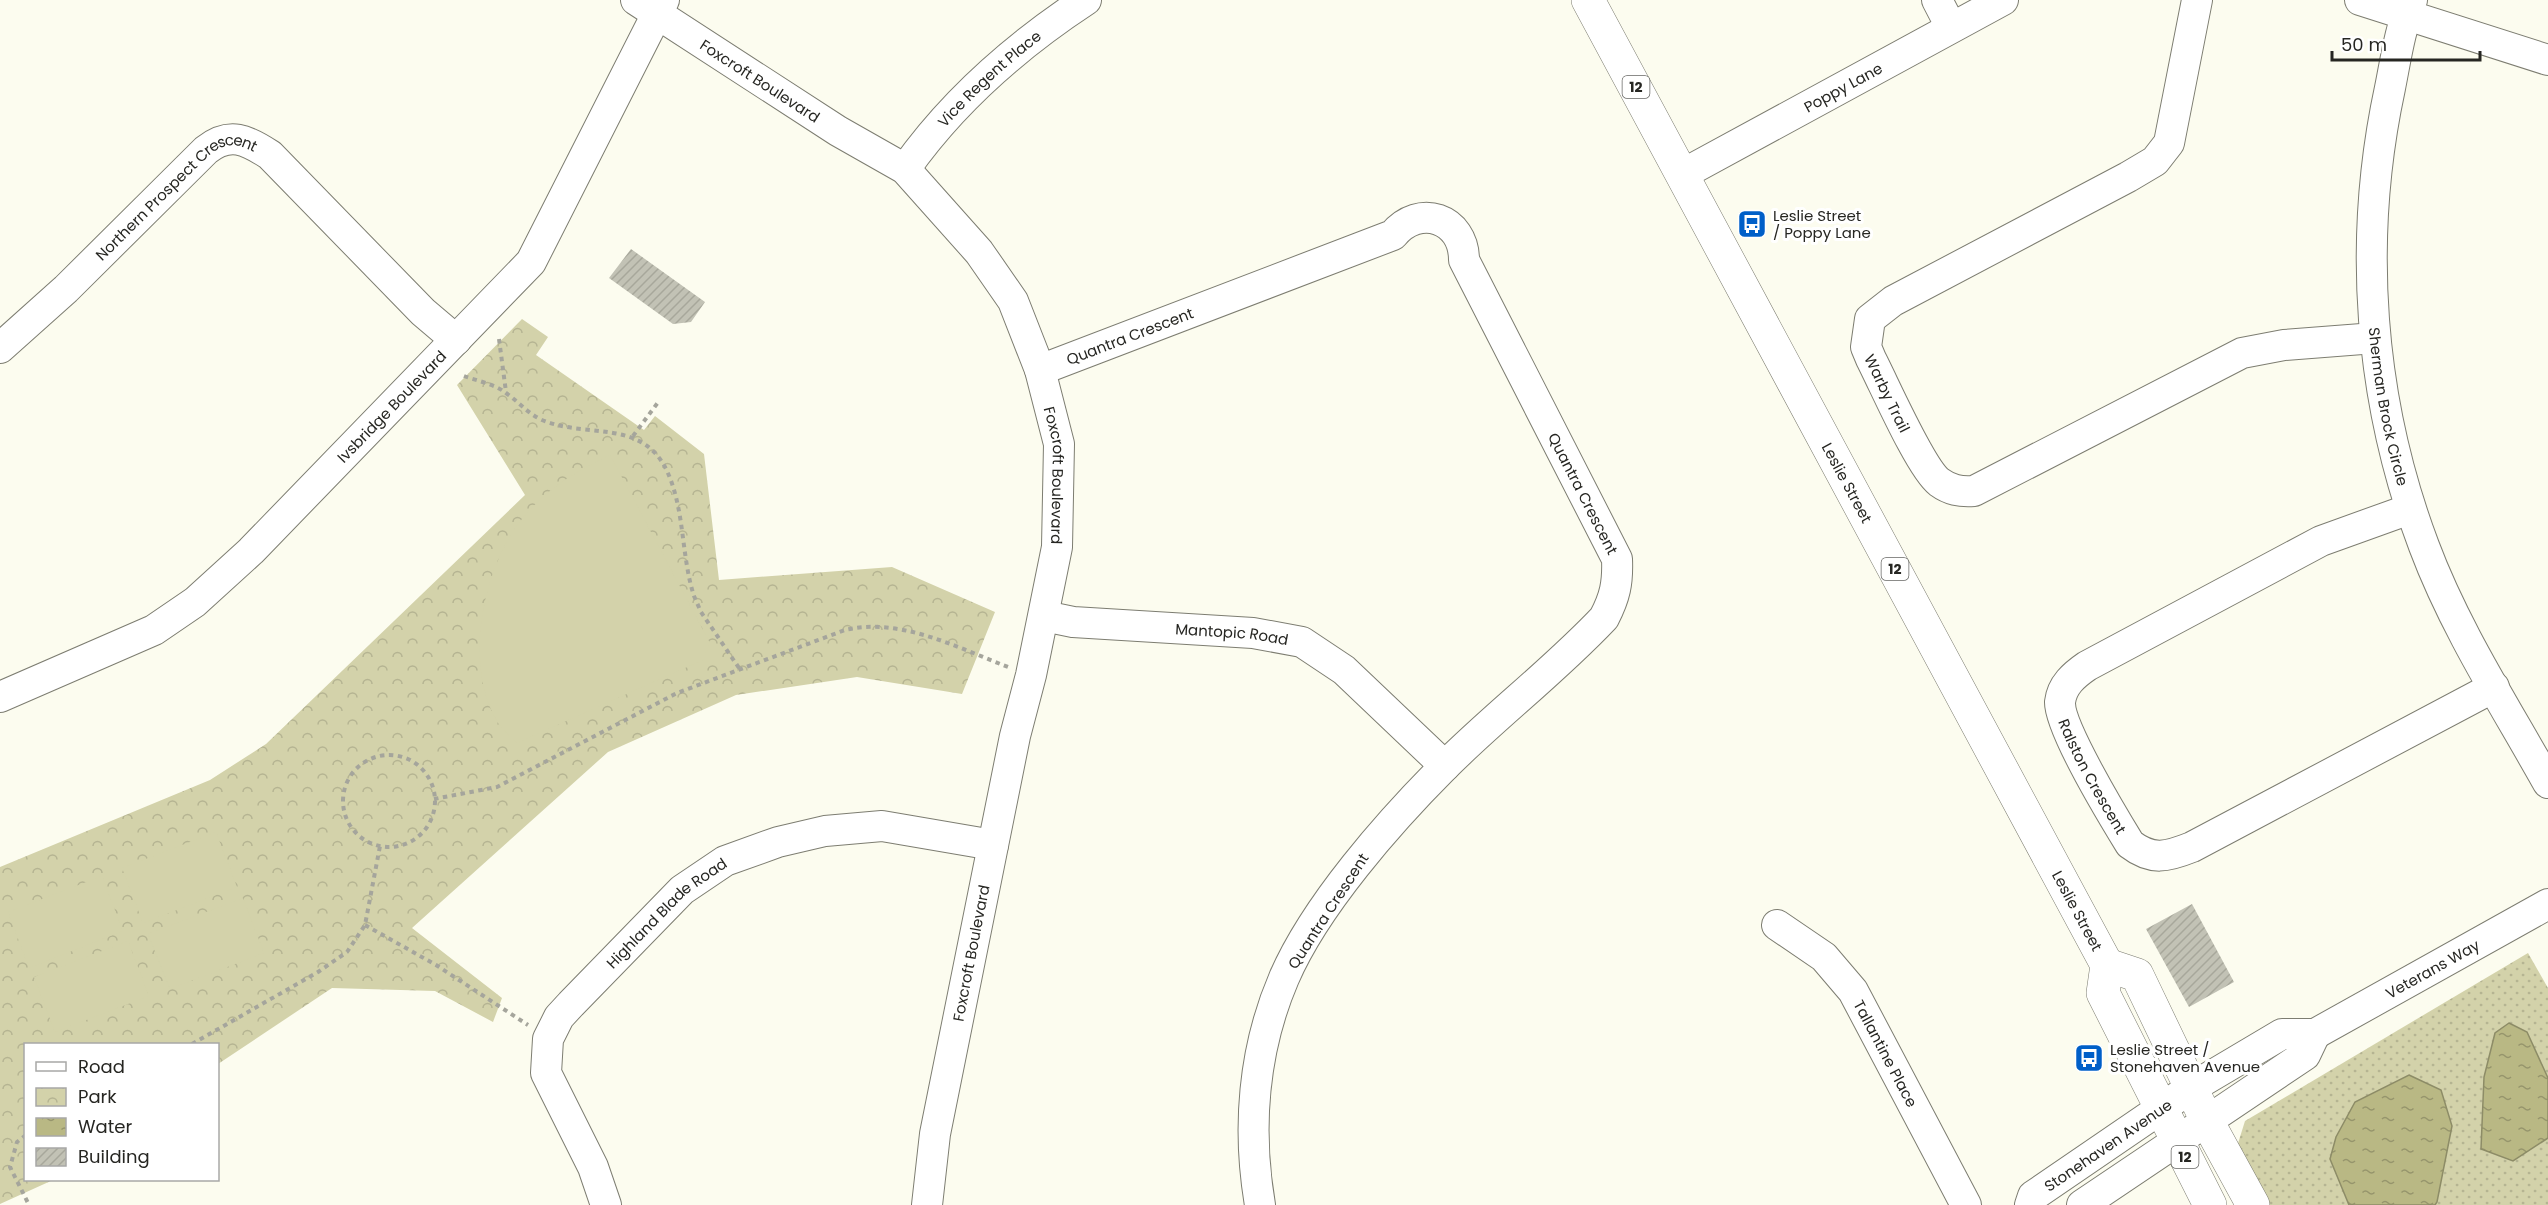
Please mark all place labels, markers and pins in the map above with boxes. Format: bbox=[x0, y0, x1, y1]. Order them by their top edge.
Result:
place label: Leslie Street / Poppy Lane bbox=[1773, 205, 1871, 243]
bus stop icon: Leslie Street / Poppy Lane bbox=[1736, 208, 1768, 240]
place label: Leslie Street / Stonehaven Avenue bbox=[2110, 1039, 2260, 1077]
bus stop icon: Leslie Street / Stonehaven Avenue bbox=[2073, 1042, 2105, 1074]

